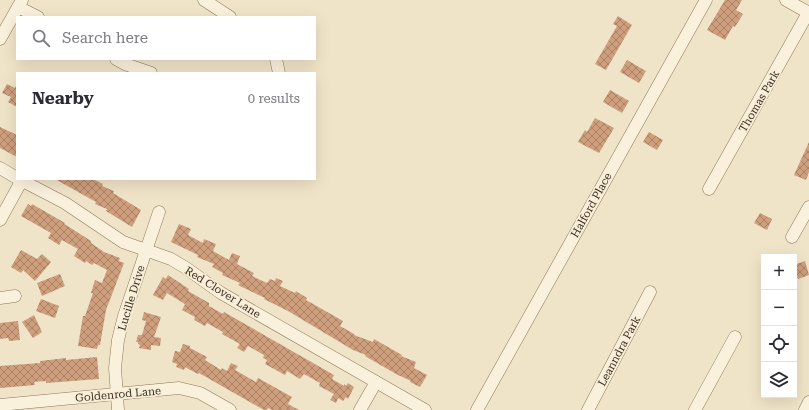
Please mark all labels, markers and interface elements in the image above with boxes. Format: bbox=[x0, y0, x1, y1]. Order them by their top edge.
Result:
search box bbox=[16, 16, 316, 60]
icon: search bbox=[30, 27, 52, 49]
text: Search here bbox=[62, 29, 148, 47]
street label: Thomas Park bbox=[736, 68, 782, 135]
text: Nearby bbox=[32, 88, 94, 108]
text: 0 results bbox=[248, 91, 300, 106]
street label: Halford Place bbox=[568, 171, 615, 240]
map controls bbox=[761, 254, 797, 398]
button: + bbox=[761, 254, 797, 290]
street label: Lucille Drive bbox=[115, 264, 148, 332]
street label: Red Clover Lane bbox=[183, 264, 263, 321]
button: − bbox=[761, 290, 797, 326]
street label: Leanndra Park bbox=[596, 314, 643, 388]
button: locate bbox=[761, 326, 797, 362]
button: layers bbox=[761, 362, 797, 398]
street label: Goldenrod Lane bbox=[75, 384, 162, 405]

